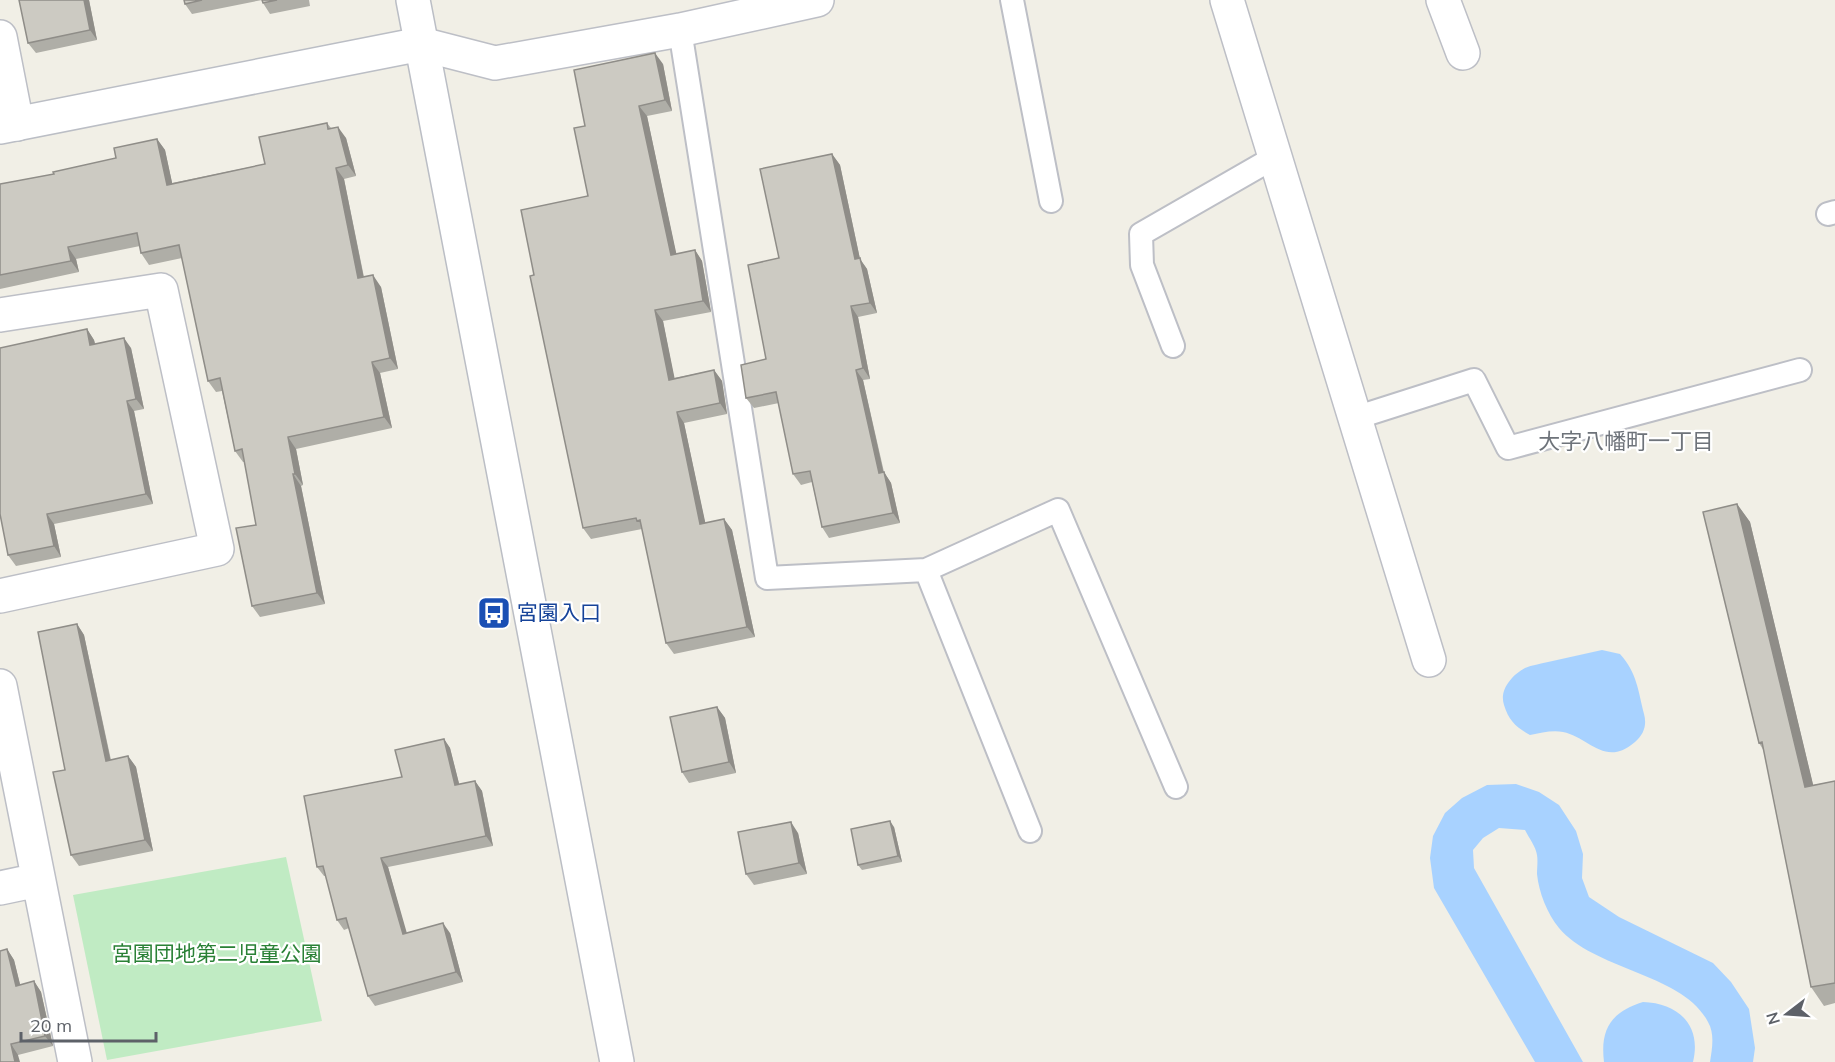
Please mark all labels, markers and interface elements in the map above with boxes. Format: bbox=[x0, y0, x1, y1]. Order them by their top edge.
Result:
district label: 大字八幡町一丁目 bbox=[1538, 427, 1714, 455]
bus stop icon: 宮園入口 bbox=[476, 595, 512, 631]
place label: 宮園入口 bbox=[517, 599, 601, 625]
park label: 宮園団地第二児童公園 bbox=[112, 940, 322, 966]
north arrow bbox=[1757, 984, 1817, 1044]
scale bar bbox=[21, 1005, 156, 1043]
text: N bbox=[1761, 1010, 1784, 1027]
text: 20 m bbox=[30, 1014, 72, 1037]

